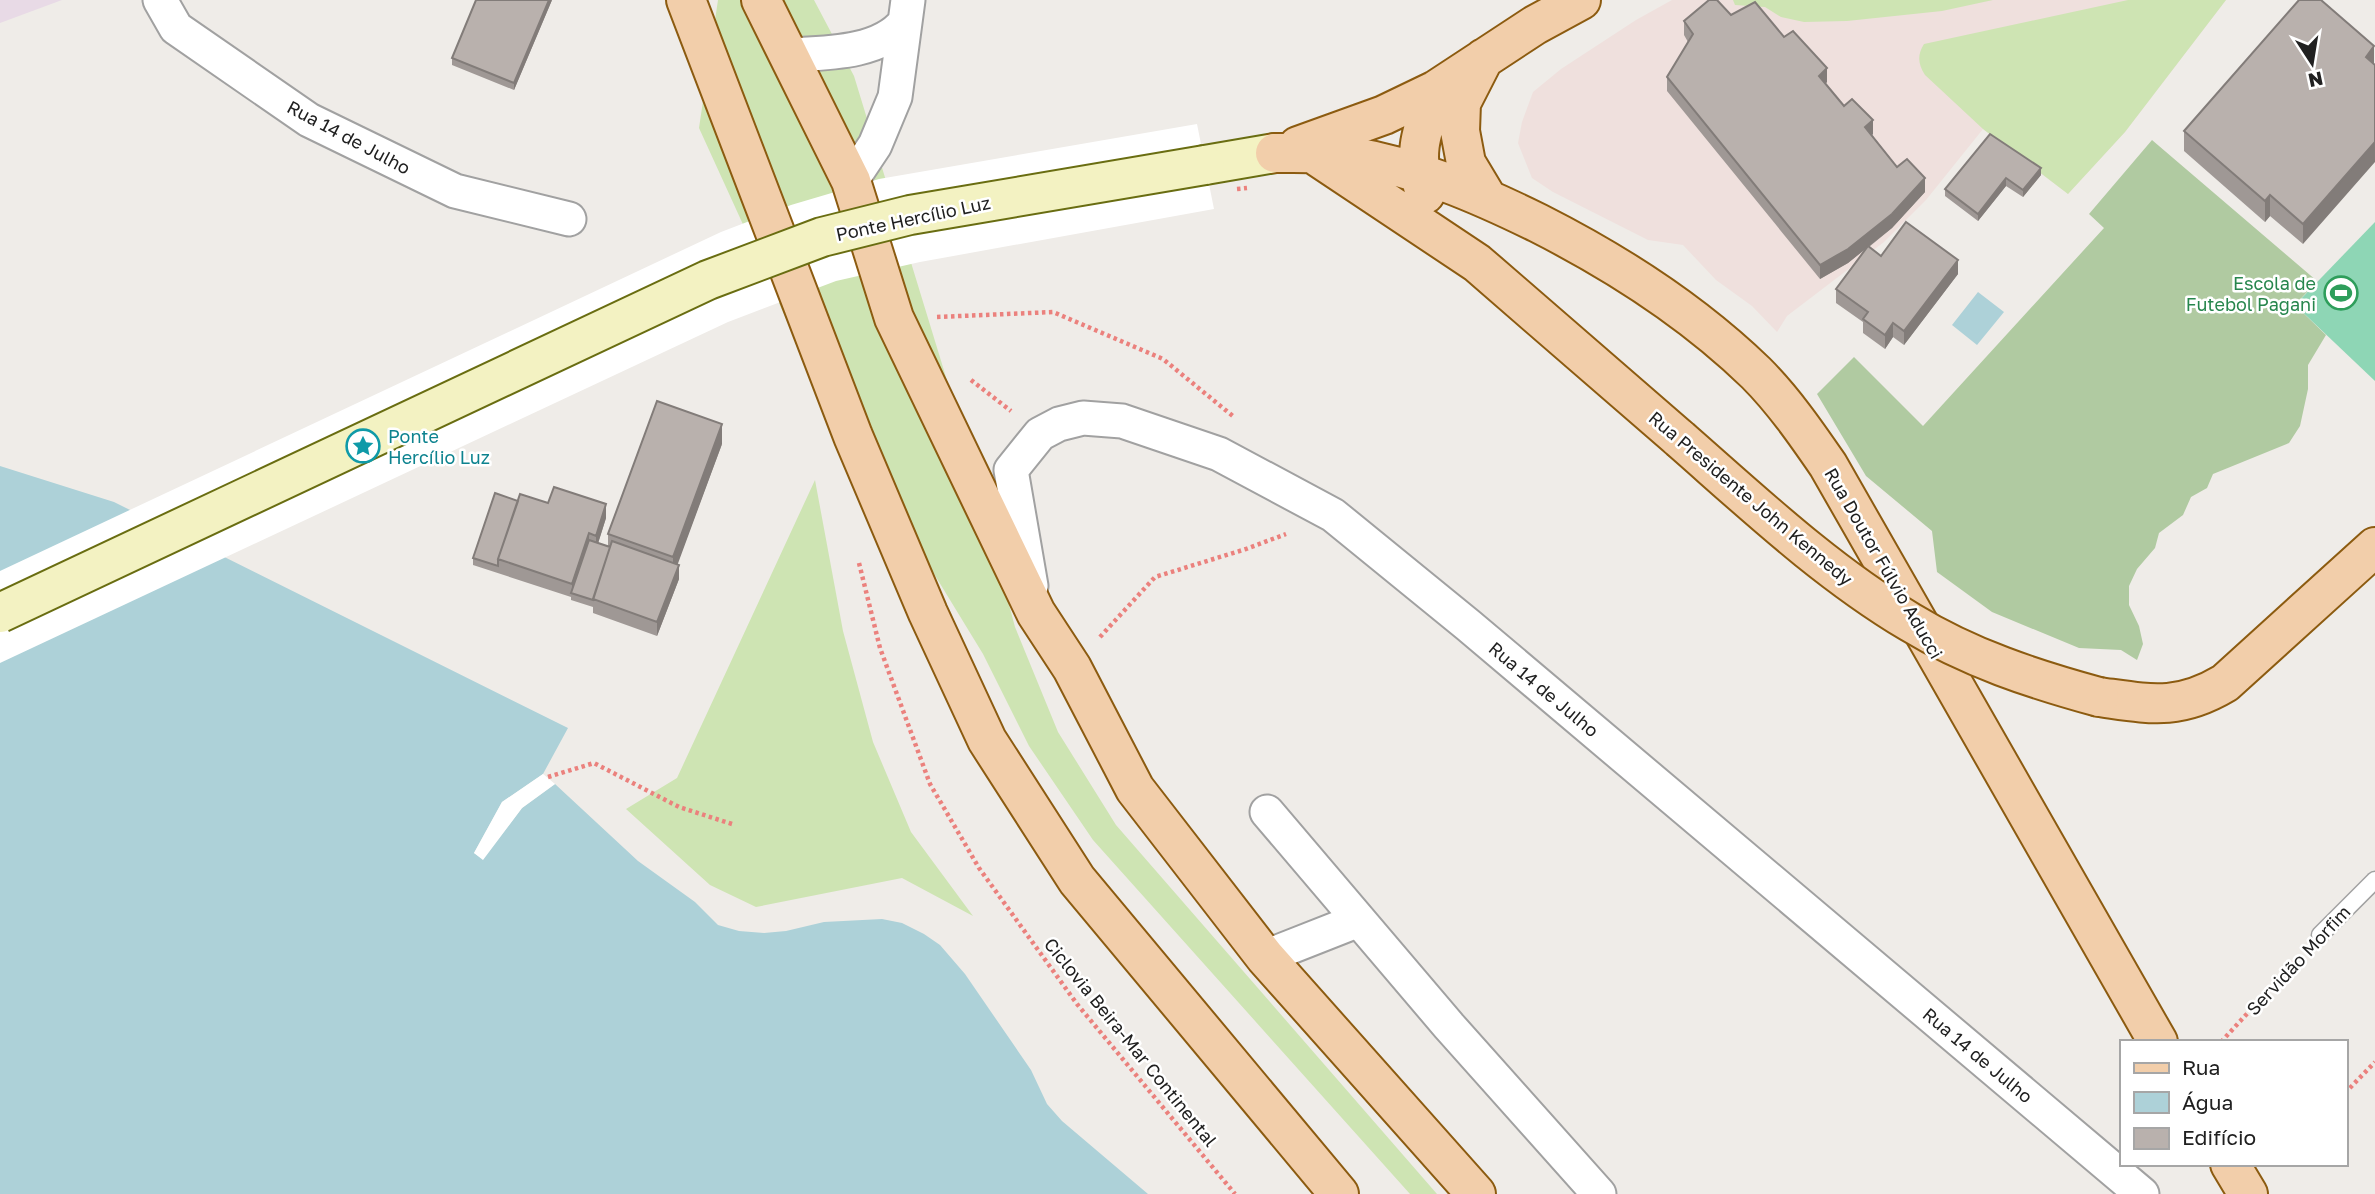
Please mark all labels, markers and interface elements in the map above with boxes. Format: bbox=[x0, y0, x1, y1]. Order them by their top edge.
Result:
north arrow bbox=[2277, 28, 2347, 98]
text: N bbox=[2306, 67, 2325, 93]
street label: Rua 14 de Julho bbox=[284, 95, 414, 179]
street label: Ponte Hercílio Luz bbox=[834, 191, 992, 245]
place label: Escola de Futebol Pagani bbox=[2186, 272, 2316, 315]
sports icon: Escola de Futebol Pagani bbox=[2322, 274, 2360, 312]
street label: Rua Presidente John Kennedy bbox=[1645, 406, 1857, 590]
place label: Ponte Hercílio Luz bbox=[388, 425, 490, 468]
place icon: Ponte Hercílio Luz bbox=[344, 427, 382, 465]
street label: Rua Doutor Fúlvio Aducci bbox=[1820, 464, 1948, 662]
street label: Rua 14 de Julho bbox=[1485, 637, 1603, 741]
street label: Servidão Morfim bbox=[2242, 901, 2354, 1019]
street label: Ciclovia Beira-Mar Continental bbox=[1040, 933, 1222, 1151]
street label: Rua 14 de Julho bbox=[1919, 1003, 2037, 1107]
legend bbox=[2120, 1040, 2347, 1166]
text: Rua bbox=[2182, 1054, 2220, 1080]
text: Água bbox=[2182, 1089, 2233, 1115]
text: Edifício bbox=[2182, 1124, 2256, 1150]

